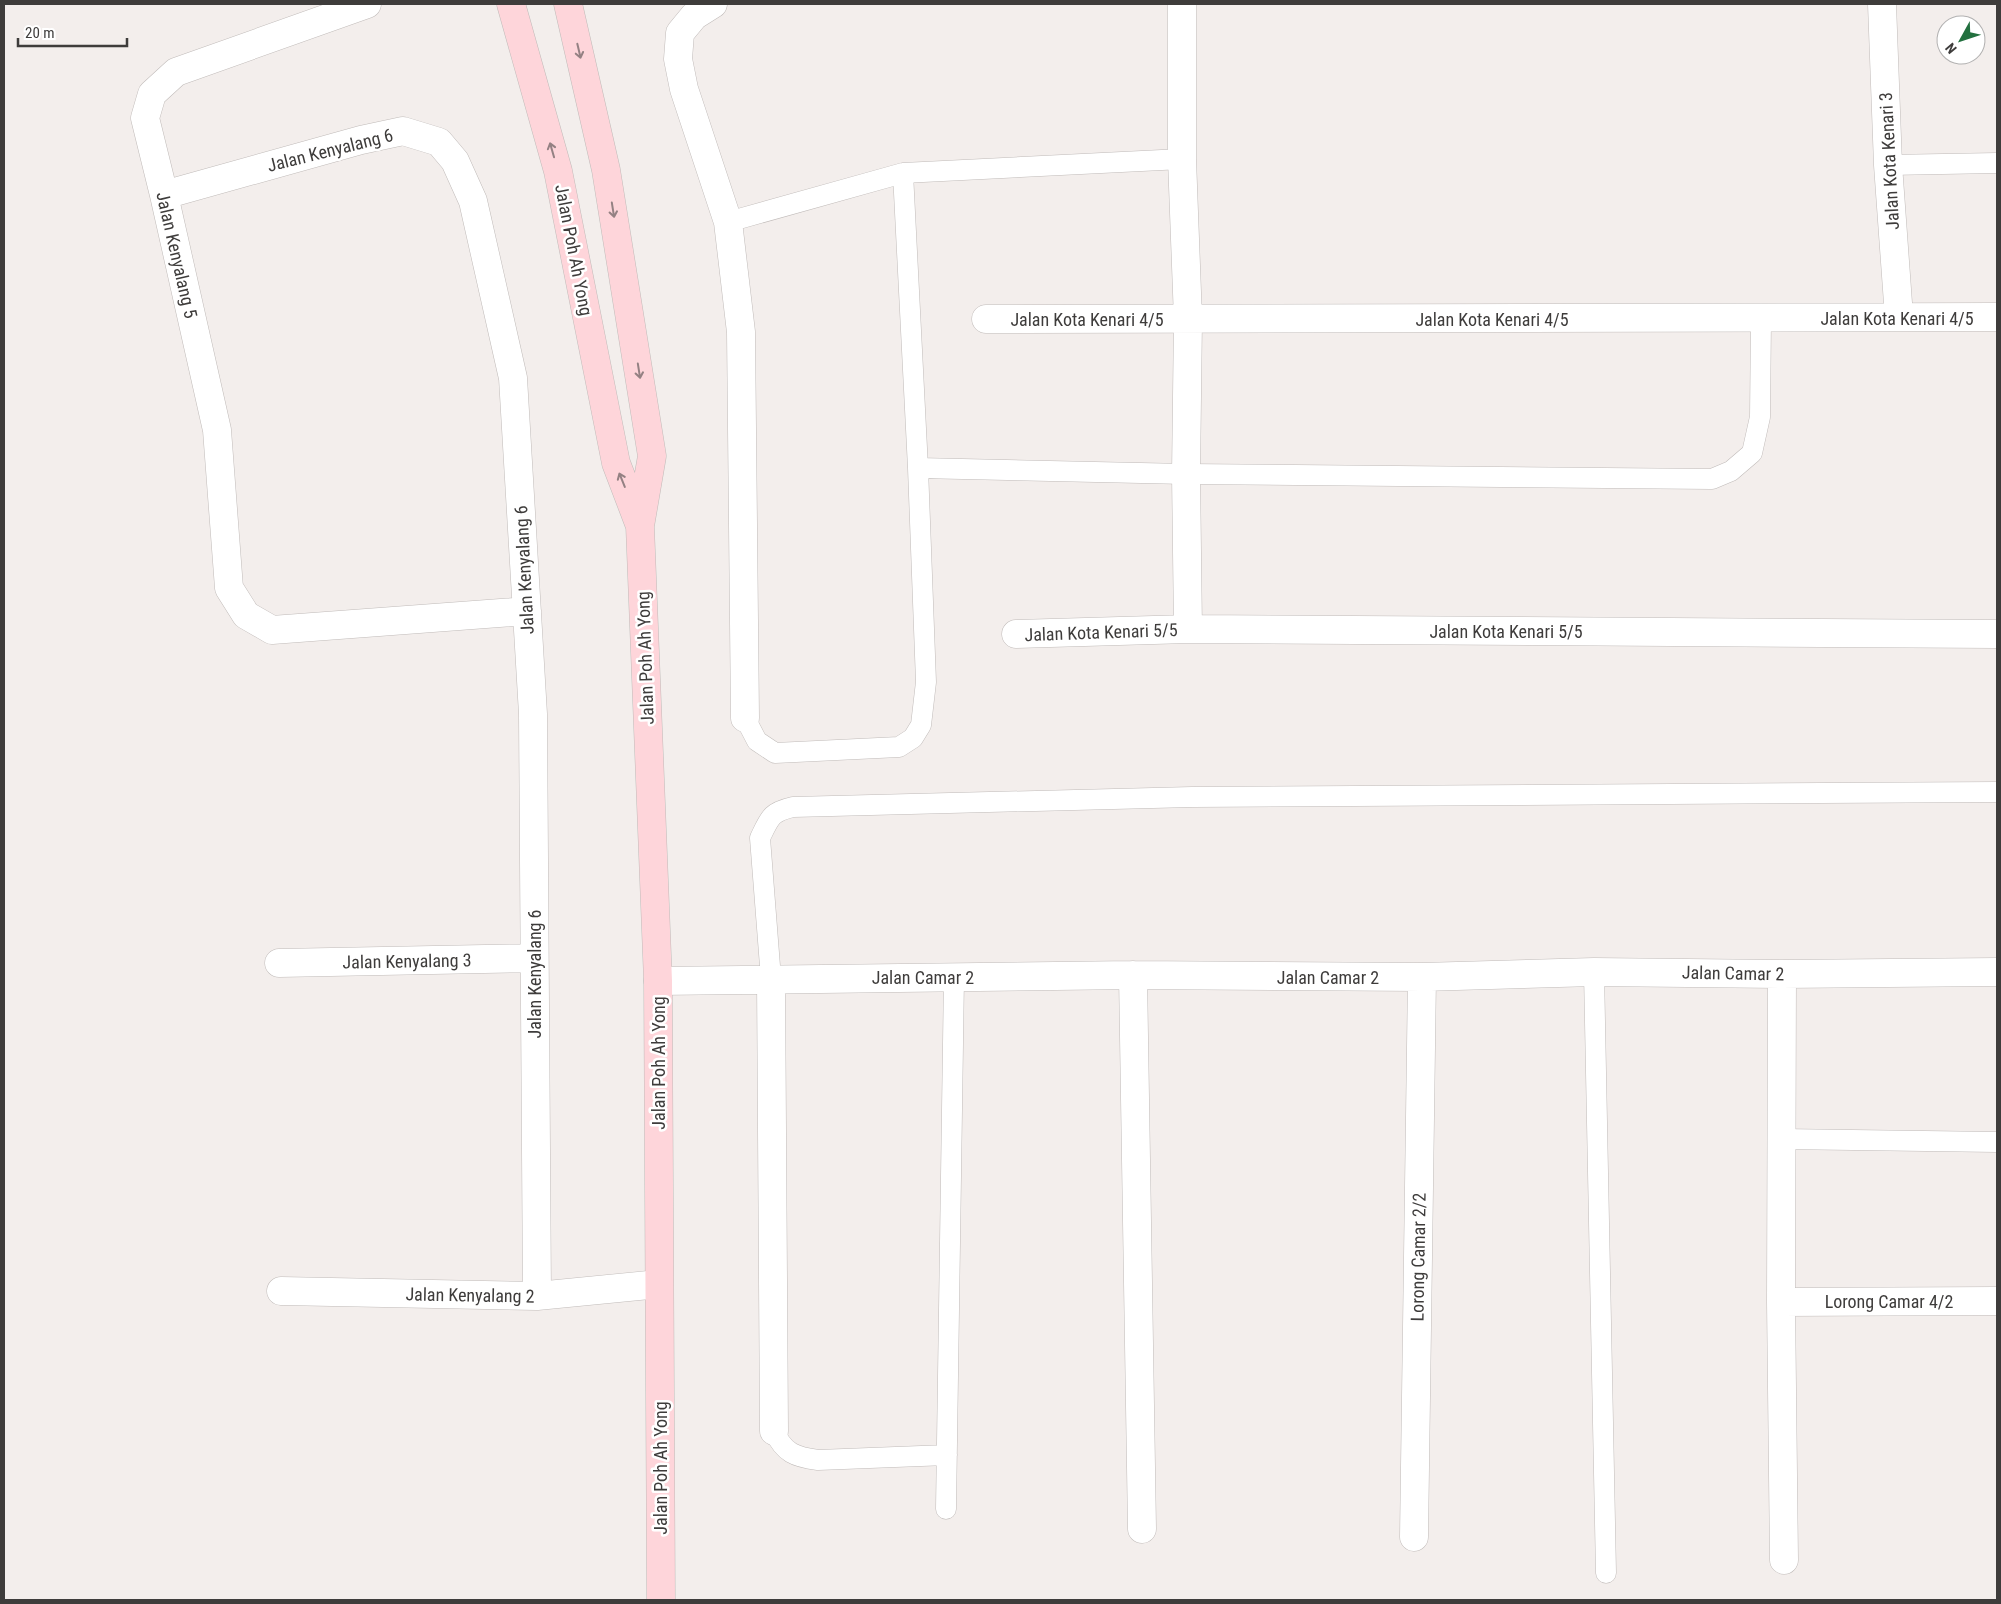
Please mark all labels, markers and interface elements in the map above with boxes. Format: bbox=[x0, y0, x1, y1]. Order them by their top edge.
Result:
scale bar bbox=[18, 15, 126, 47]
north arrow bbox=[1936, 15, 1986, 65]
text: 20 m bbox=[25, 24, 55, 42]
text: N bbox=[1942, 40, 1960, 57]
one-way arrow bbox=[575, 43, 584, 59]
street label: Jalan Kota Kenari 3 bbox=[1875, 92, 1903, 230]
street label: Jalan Kenyalang 6 bbox=[265, 124, 395, 176]
one-way arrow bbox=[547, 143, 557, 159]
street label: Jalan Poh Ah Yong bbox=[551, 183, 597, 317]
street label: Jalan Kenyalang 5 bbox=[152, 190, 202, 320]
one-way arrow bbox=[608, 202, 618, 218]
street label: Jalan Kota Kenari 4/5 bbox=[1820, 308, 1974, 329]
street label: Jalan Kota Kenari 4/5 bbox=[1010, 309, 1164, 330]
street label: Jalan Kota Kenari 4/5 bbox=[1415, 309, 1569, 330]
one-way arrow bbox=[634, 362, 644, 378]
one-way arrow bbox=[617, 473, 627, 488]
street label: Jalan Kenyalang 6 bbox=[510, 505, 538, 635]
street label: Jalan Poh Ah Yong bbox=[632, 591, 658, 725]
street label: Jalan Kota Kenari 5/5 bbox=[1024, 619, 1178, 645]
street label: Jalan Kota Kenari 5/5 bbox=[1429, 621, 1583, 642]
street label: Jalan Kenyalang 6 bbox=[524, 909, 545, 1039]
street label: Jalan Kenyalang 3 bbox=[342, 949, 472, 973]
street label: Jalan Camar 2 bbox=[1682, 962, 1784, 984]
street label: Jalan Camar 2 bbox=[872, 967, 974, 988]
street label: Jalan Camar 2 bbox=[1277, 967, 1379, 988]
street label: Jalan Poh Ah Yong bbox=[648, 996, 669, 1130]
street label: Lorong Camar 2/2 bbox=[1406, 1192, 1430, 1322]
street label: Jalan Kenyalang 2 bbox=[405, 1283, 535, 1307]
street label: Lorong Camar 4/2 bbox=[1825, 1291, 1953, 1312]
street label: Jalan Poh Ah Yong bbox=[650, 1401, 671, 1535]

